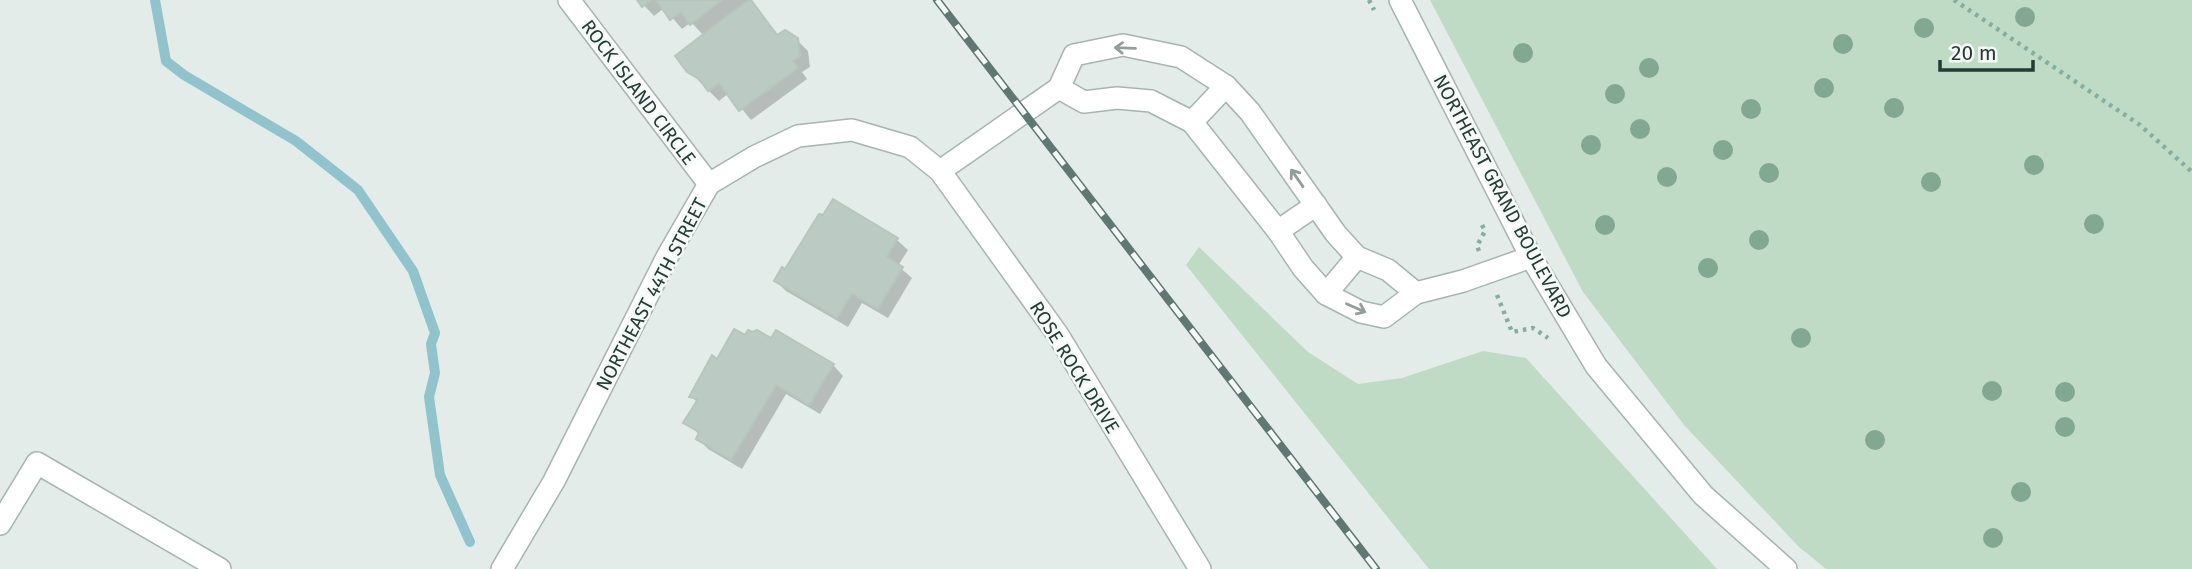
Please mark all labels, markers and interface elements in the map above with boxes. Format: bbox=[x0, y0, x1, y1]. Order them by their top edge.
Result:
street label: ROCK ISLAND CIRCLE bbox=[577, 15, 701, 169]
scale bar bbox=[1940, 28, 2033, 72]
text: 20 m bbox=[1951, 40, 1997, 66]
one-way arrow bbox=[1114, 41, 1137, 54]
street label: NORTHEAST GRAND BOULEVARD bbox=[1428, 71, 1577, 322]
one-way arrow bbox=[1290, 169, 1305, 188]
street label: NORTHEAST 44TH STREET bbox=[591, 194, 712, 394]
street label: ROSE ROCK DRIVE bbox=[1025, 297, 1124, 438]
one-way arrow bbox=[1345, 302, 1367, 315]

